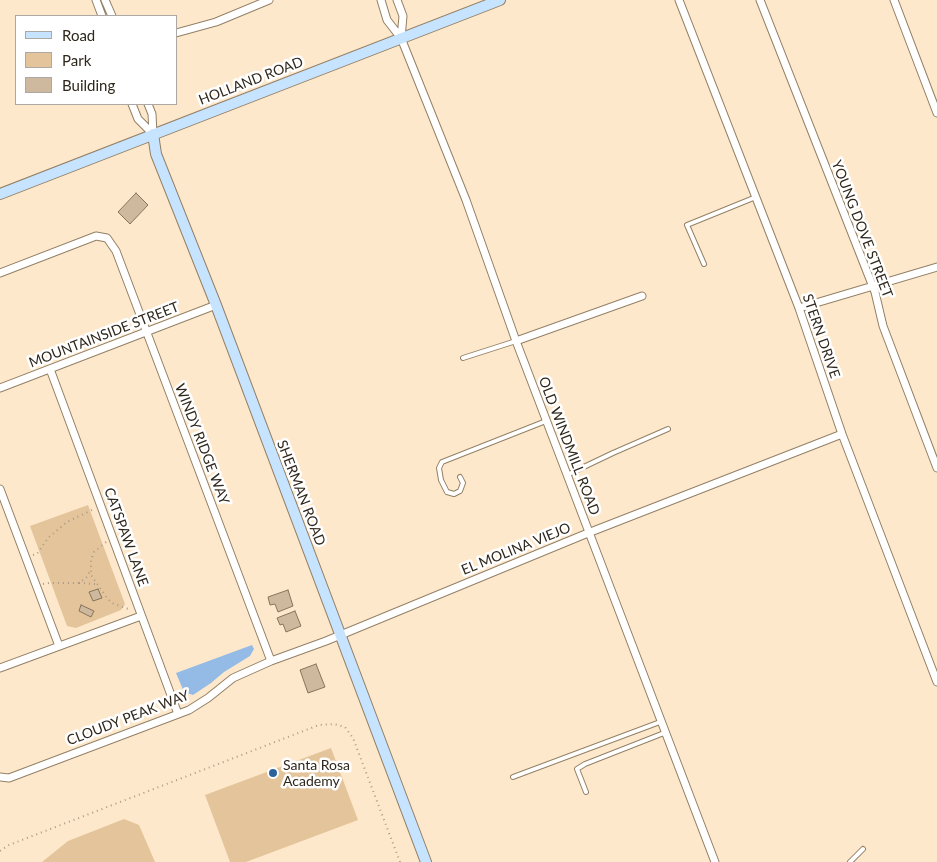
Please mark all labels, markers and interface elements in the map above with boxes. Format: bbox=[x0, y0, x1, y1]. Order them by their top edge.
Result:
legend bbox=[15, 15, 178, 105]
text: Road bbox=[62, 26, 95, 44]
text: Park bbox=[62, 51, 91, 69]
street label: HOLLAND ROAD bbox=[196, 53, 306, 109]
text: Building bbox=[62, 76, 115, 94]
street label: YOUNG DOVE STREET bbox=[828, 158, 896, 300]
street label: STERN DRIVE bbox=[799, 292, 843, 380]
street label: MOUNTAINSIDE STREET bbox=[27, 299, 181, 371]
street label: OLD WINDMILL ROAD bbox=[535, 374, 603, 518]
street label: WINDY RIDGE WAY bbox=[171, 381, 233, 507]
street label: SHERMAN ROAD bbox=[273, 438, 329, 548]
street label: CATSPAW LANE bbox=[100, 485, 152, 589]
street label: EL MOLINA VIEJO bbox=[459, 519, 573, 579]
street label: CLOUDY PEAK WAY bbox=[64, 687, 192, 749]
place label: Santa Rosa Academy bbox=[283, 757, 350, 790]
marker: Santa Rosa Academy bbox=[267, 767, 279, 779]

